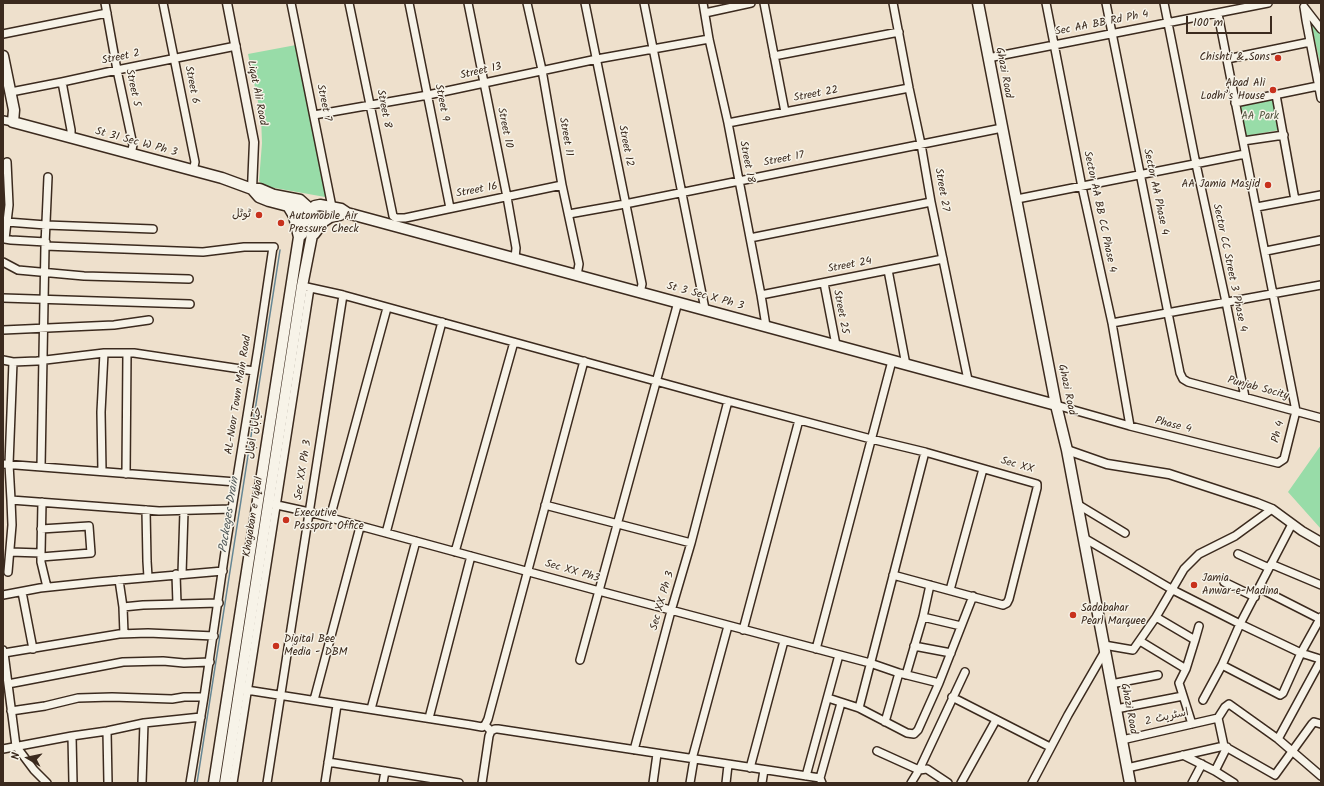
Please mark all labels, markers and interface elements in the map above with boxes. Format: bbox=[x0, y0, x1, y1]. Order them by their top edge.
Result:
street label: Sec AA BB Rd Ph 4 bbox=[1054, 8, 1150, 40]
scale bar bbox=[1188, 8, 1274, 34]
text: 100 m bbox=[1193, 13, 1223, 32]
street label: Ghazi Road bbox=[992, 46, 1014, 100]
street label: Street 2 bbox=[101, 48, 141, 68]
place label: Chishti & Sons bbox=[1200, 51, 1270, 65]
marker: Chishti & Sons bbox=[1273, 53, 1283, 63]
street label: Liqat Ali Road bbox=[243, 59, 269, 127]
street label: Street 13 bbox=[459, 61, 503, 83]
street label: Street 6 bbox=[181, 65, 201, 105]
street label: Street 5 bbox=[122, 68, 142, 108]
place label: Abad Ali Lodhi’s House bbox=[1200, 77, 1265, 103]
street label: Street 7 bbox=[313, 83, 333, 123]
street label: Street 9 bbox=[431, 83, 451, 123]
street label: Street 22 bbox=[793, 84, 839, 106]
marker: Abad Ali Lodhi’s House bbox=[1268, 85, 1278, 95]
street label: Street 8 bbox=[373, 89, 393, 129]
street label: Street 10 bbox=[493, 106, 515, 150]
park label: AA Park bbox=[1241, 110, 1279, 124]
street label: Street 11 bbox=[555, 117, 575, 157]
street label: Street 12 bbox=[614, 124, 636, 168]
street label: St 31 Sec W Ph 3 bbox=[94, 126, 178, 160]
street label: Street 18 bbox=[735, 140, 757, 184]
street label: Sector AA Phase 4 bbox=[1139, 148, 1171, 236]
street label: Street 17 bbox=[763, 150, 805, 170]
street label: Sector AA BB CC Phase 4 bbox=[1080, 150, 1118, 274]
street label: Street 27 bbox=[931, 167, 951, 213]
place label: AA Jamia Masjid bbox=[1182, 178, 1260, 192]
marker: AA Jamia Masjid bbox=[1263, 180, 1273, 190]
street label: Street 16 bbox=[455, 181, 499, 201]
street label: Sector CC Street 3 Phase 4 bbox=[1209, 203, 1249, 333]
place label: ٹوٹل bbox=[232, 208, 251, 222]
marker: ٹوٹل bbox=[254, 210, 264, 220]
place label: Automobile Air Pressure Check bbox=[289, 210, 359, 236]
marker: Automobile Air Pressure Check bbox=[276, 218, 286, 228]
street label: Street 24 bbox=[827, 255, 873, 277]
street label: St 3 Sec X Ph 3 bbox=[665, 280, 745, 314]
street label: Street 25 bbox=[829, 289, 851, 335]
street label: AL-Noor Town Main Road bbox=[223, 334, 255, 456]
street label: Ghazi Road bbox=[1054, 363, 1078, 417]
street label: Punjab Socity bbox=[1226, 374, 1290, 404]
street label: خیابان اقبال bbox=[244, 406, 266, 460]
street label: Phase 4 bbox=[1153, 415, 1193, 437]
street label: Ph 4 bbox=[1270, 420, 1288, 444]
street label: Sec XX Ph 3 bbox=[293, 439, 315, 501]
street label: Sec XX bbox=[999, 455, 1035, 477]
water label: Packeges Drain bbox=[217, 476, 243, 554]
street label: Khayaban e Iqbal bbox=[241, 476, 267, 558]
place label: Executive Passport Office bbox=[294, 507, 364, 533]
marker: Executive Passport Office bbox=[281, 515, 291, 525]
street label: Sec XX Ph3 bbox=[543, 558, 601, 586]
street label: Sec XX Ph 3 bbox=[648, 570, 678, 632]
place label: Jamia Anwar-e-Madina bbox=[1202, 572, 1279, 598]
marker: Jamia Anwar-e-Madina bbox=[1189, 580, 1199, 590]
place label: Sadabahar Pearl Marquee bbox=[1081, 602, 1146, 628]
marker: Sadabahar Pearl Marquee bbox=[1068, 610, 1078, 620]
place label: Digital Bee Media - DBM bbox=[284, 633, 348, 659]
marker: Digital Bee Media - DBM bbox=[271, 641, 281, 651]
street label: Ghazi Road bbox=[1117, 682, 1139, 736]
street label: اسٹریٹ 2 bbox=[1144, 707, 1190, 729]
north arrow bbox=[8, 738, 48, 778]
text: N bbox=[7, 751, 26, 761]

